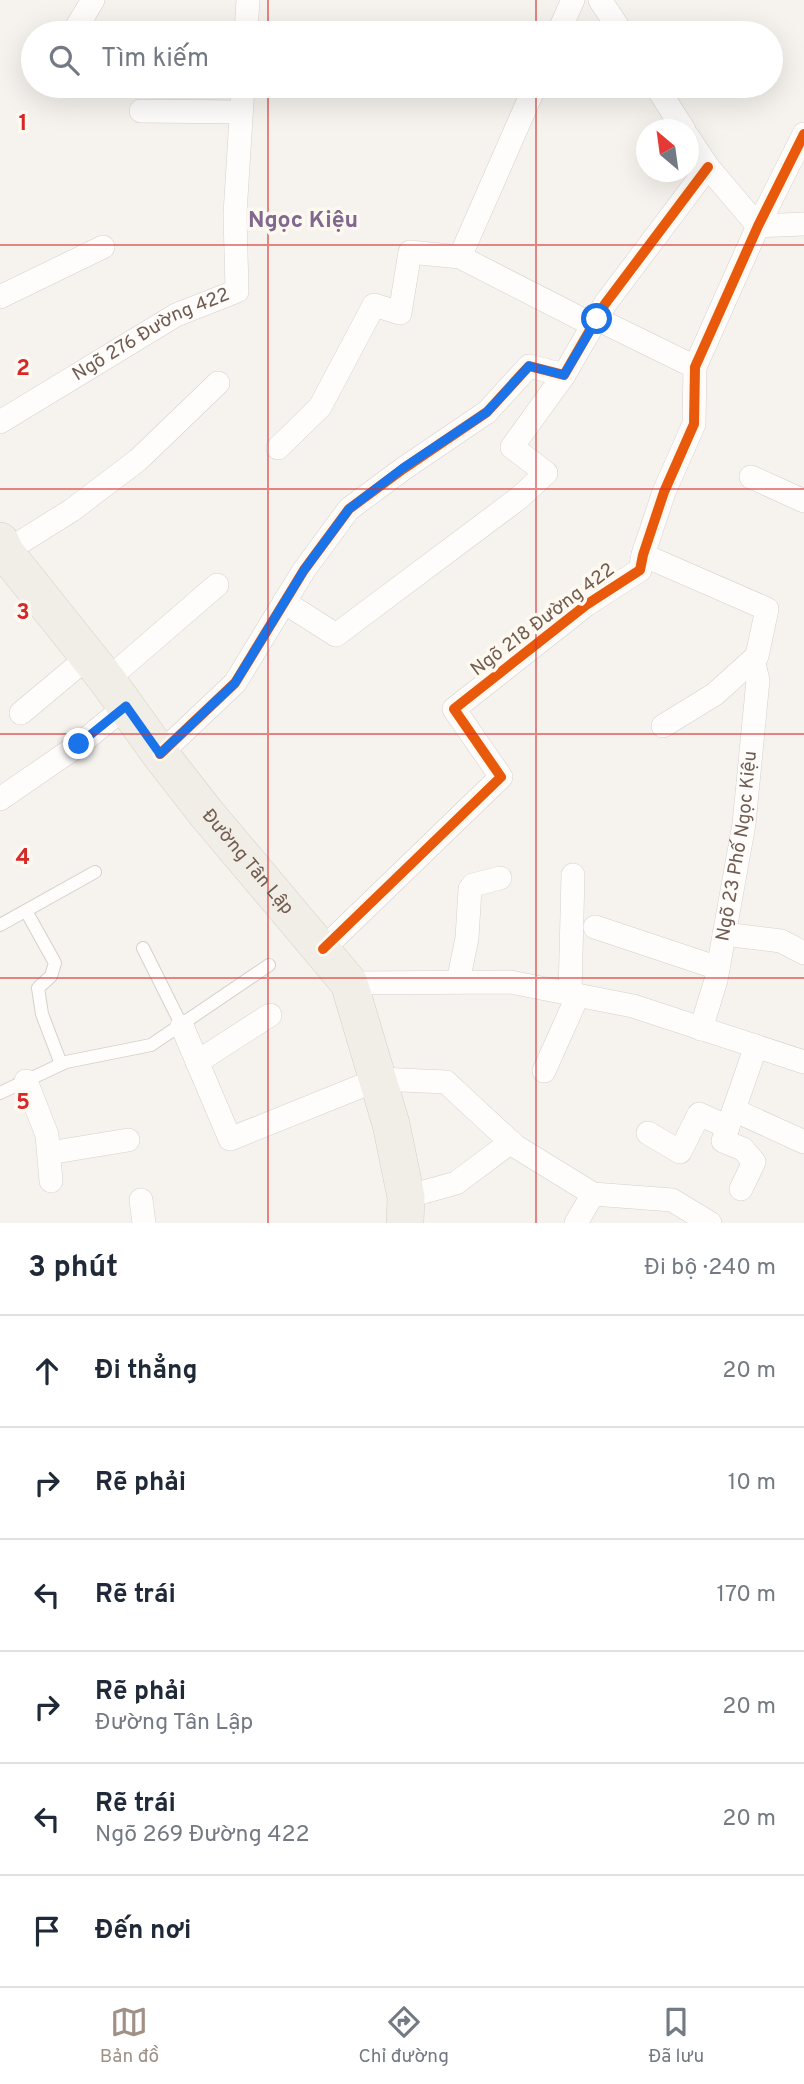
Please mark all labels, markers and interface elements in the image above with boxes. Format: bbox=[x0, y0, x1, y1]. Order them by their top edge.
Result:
search box bbox=[21, 21, 783, 98]
icon: search bbox=[45, 41, 83, 79]
text: Tìm kiếm bbox=[101, 43, 209, 76]
text: 1 bbox=[18, 110, 28, 139]
north arrow bbox=[636, 119, 699, 182]
district label: Ngọc Kiệu bbox=[248, 207, 358, 236]
street label: Ngõ 276 Đường 422 bbox=[68, 283, 233, 387]
route start bbox=[581, 303, 612, 334]
text: 2 bbox=[16, 355, 30, 384]
street label: Ngõ 218 Đường 422 bbox=[466, 558, 620, 682]
text: 3 bbox=[16, 599, 30, 628]
route end bbox=[63, 728, 94, 759]
street label: Ngõ 23 Phố Ngọc Kiệu bbox=[711, 750, 763, 943]
street label: Đường Tân Lập bbox=[196, 804, 299, 920]
text: 4 bbox=[16, 844, 30, 873]
text: 5 bbox=[16, 1089, 30, 1118]
text: 3 phút bbox=[28, 1250, 118, 1287]
text: Đi bộ · 240 m bbox=[644, 1254, 776, 1283]
icon: ahead bbox=[28, 1352, 66, 1390]
text: Đi thẳng bbox=[95, 1355, 197, 1388]
text: 20 m bbox=[722, 1357, 776, 1386]
icon: right bbox=[28, 1464, 66, 1502]
text: Rẽ phải bbox=[95, 1467, 186, 1500]
text: 10 m bbox=[728, 1469, 776, 1498]
icon: left bbox=[28, 1576, 66, 1614]
text: Rẽ trái bbox=[95, 1579, 176, 1612]
text: 170 m bbox=[717, 1581, 776, 1610]
text: Rẽ phải bbox=[95, 1676, 186, 1709]
icon: right bbox=[28, 1688, 66, 1726]
text: 20 m bbox=[722, 1693, 776, 1722]
text: Đường Tân Lập bbox=[95, 1709, 253, 1738]
text: Rẽ trái bbox=[95, 1788, 176, 1821]
icon: left bbox=[28, 1800, 66, 1838]
text: 20 m bbox=[722, 1805, 776, 1834]
text: Ngõ 269 Đường 422 bbox=[95, 1821, 310, 1850]
icon: arrive bbox=[28, 1912, 66, 1950]
text: Đến nơi bbox=[95, 1915, 191, 1948]
tab: Bản đồ bbox=[100, 2003, 159, 2069]
tab: Chỉ đường bbox=[358, 2003, 449, 2069]
tab: Đã lưu bbox=[648, 2003, 704, 2069]

